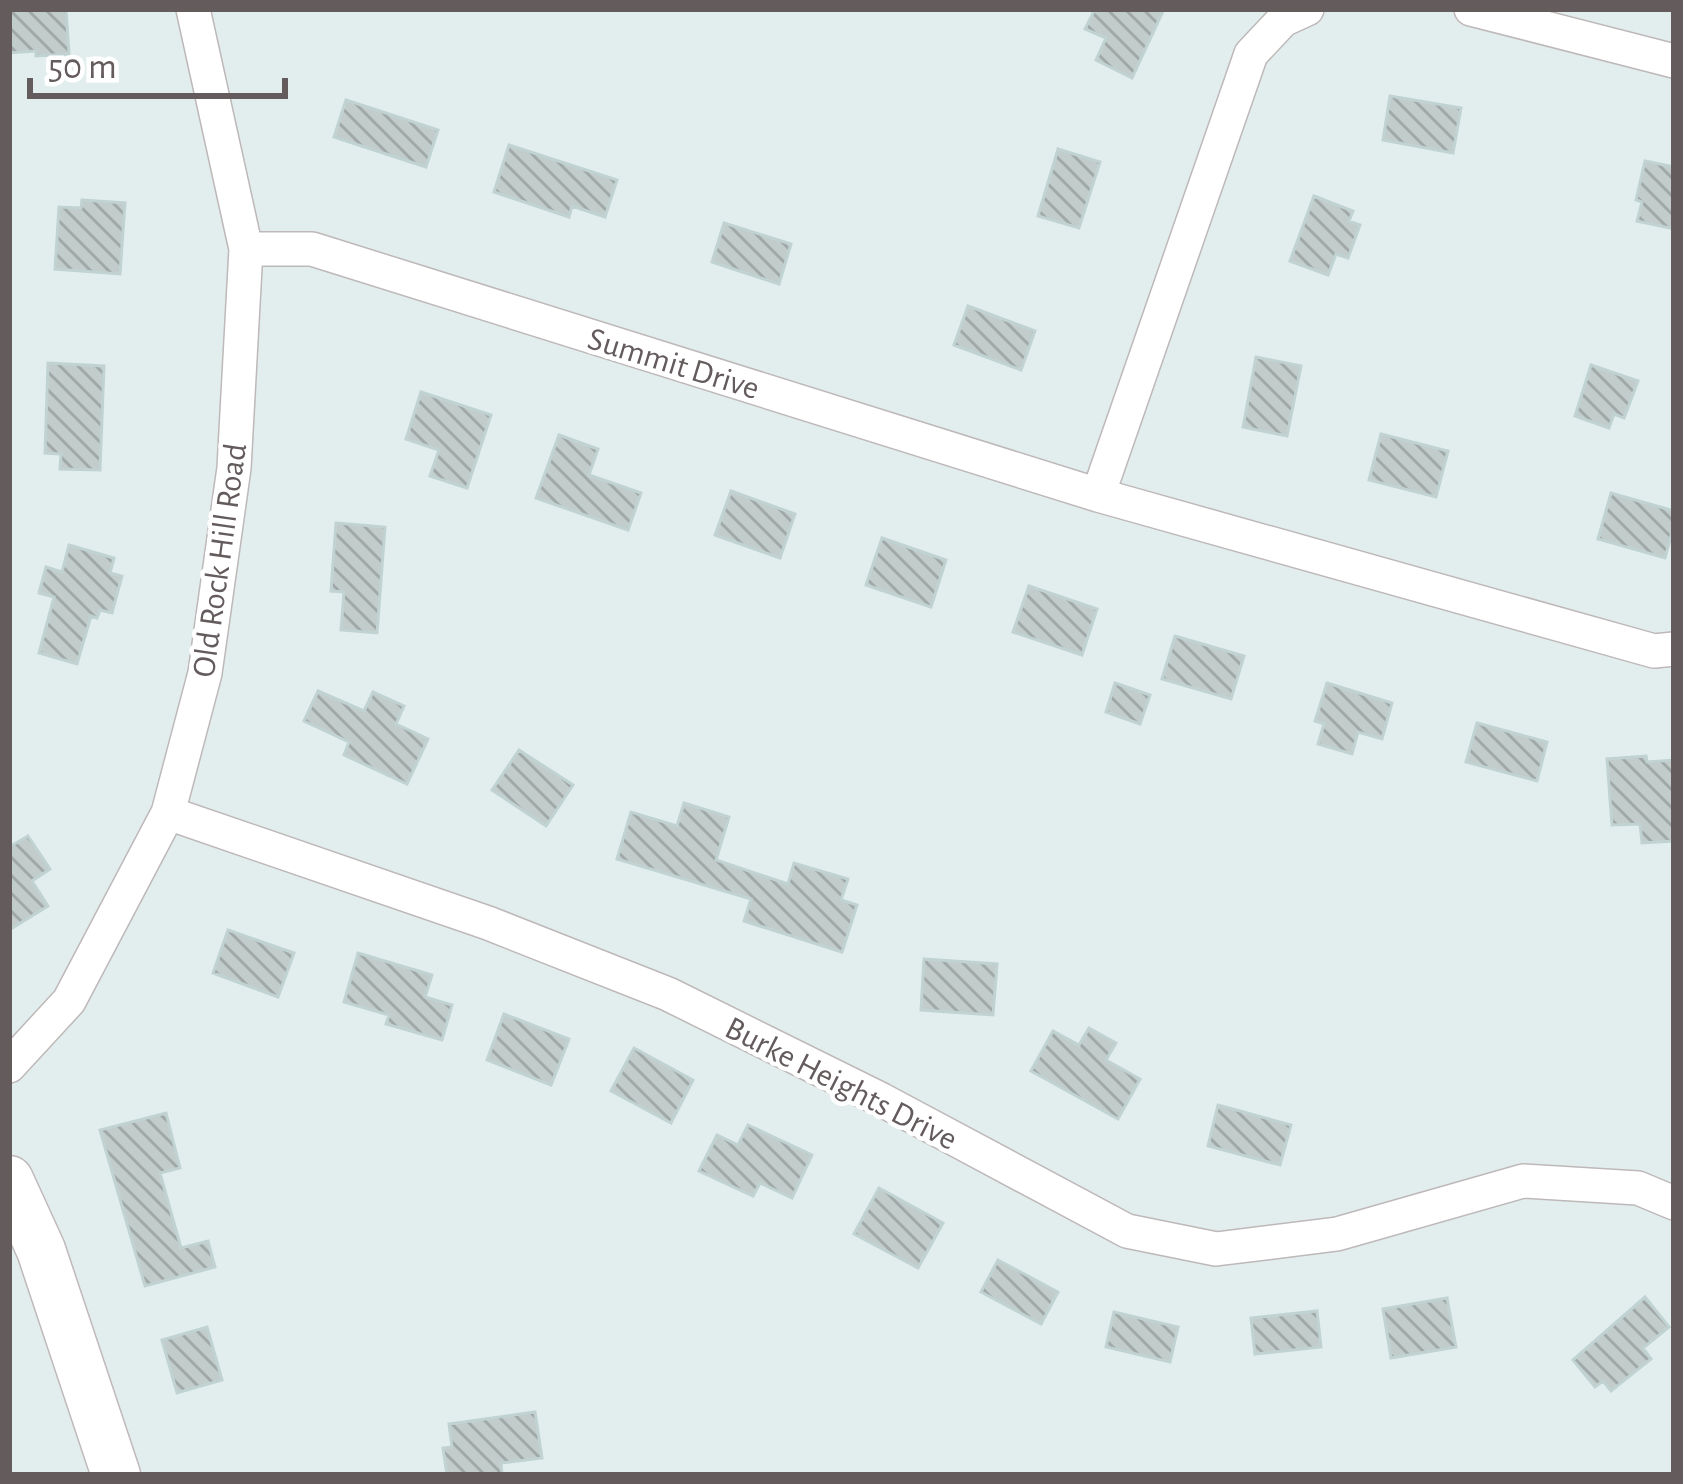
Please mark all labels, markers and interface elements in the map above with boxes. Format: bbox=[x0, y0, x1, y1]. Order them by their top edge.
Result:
scale bar bbox=[30, 24, 285, 98]
text: 50 m bbox=[48, 49, 117, 85]
street label: Summit Drive bbox=[584, 323, 763, 406]
street label: Old Rock Hill Road bbox=[188, 441, 253, 680]
street label: Burke Heights Drive bbox=[720, 1012, 962, 1157]

